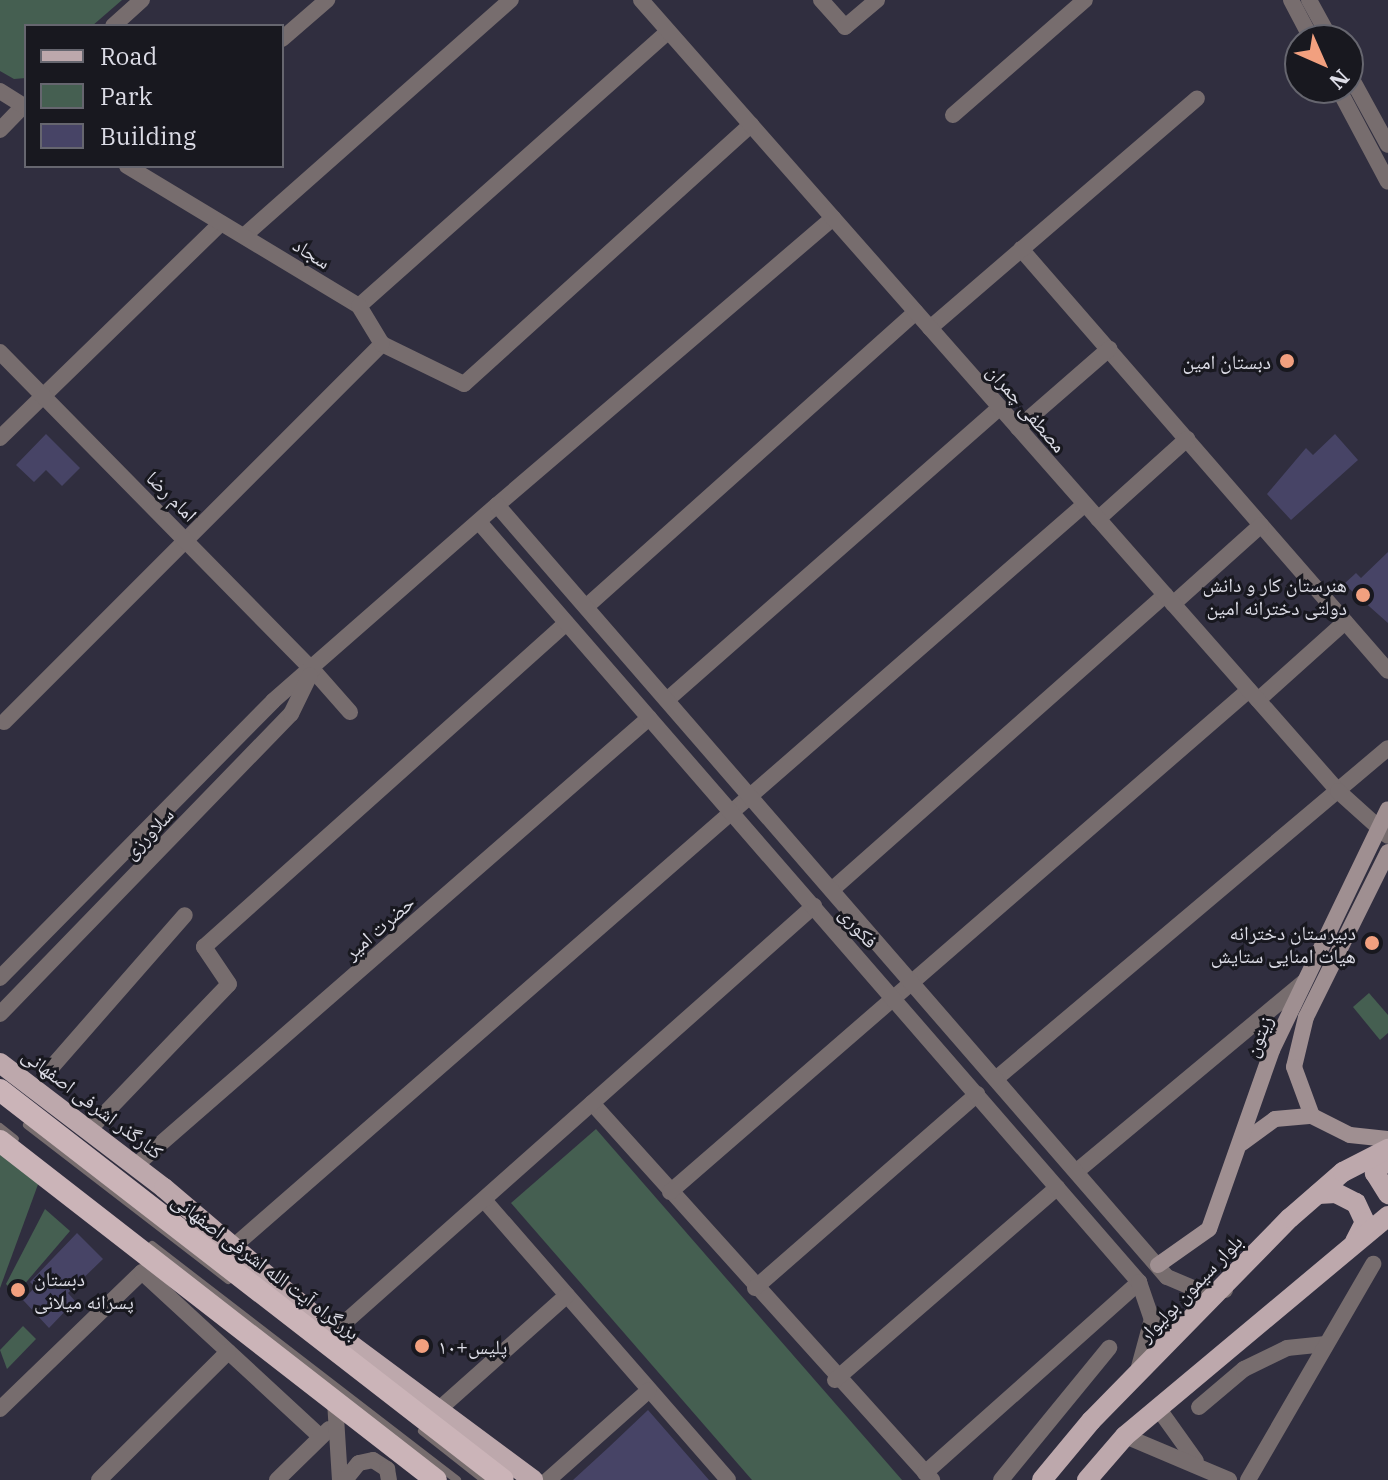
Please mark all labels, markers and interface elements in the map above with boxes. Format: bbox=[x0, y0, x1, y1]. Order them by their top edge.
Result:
legend bbox=[24, 24, 284, 168]
north arrow bbox=[1284, 24, 1364, 104]
text: Road bbox=[100, 40, 157, 72]
text: N bbox=[1324, 64, 1356, 96]
text: Park bbox=[100, 80, 152, 112]
text: Building bbox=[100, 120, 196, 152]
street label: سجاد bbox=[289, 232, 335, 274]
place label: دبستان امین bbox=[1183, 349, 1271, 373]
marker: دبستان امین bbox=[1278, 352, 1296, 370]
street label: مصطفی چمران bbox=[982, 359, 1072, 457]
street label: امام رضا bbox=[142, 466, 202, 526]
place label: هنرستان کار و دانش دولتی دخترانه امین bbox=[1203, 572, 1347, 619]
marker: هنرستان کار و دانش دولتی دخترانه امین bbox=[1354, 586, 1372, 604]
street label: سلاورزی bbox=[118, 802, 178, 864]
street label: حضرت امیر bbox=[339, 890, 419, 964]
street label: فکوری bbox=[835, 901, 883, 953]
place label: دبیرستان دخترانه هیات امنایی ستایش bbox=[1211, 920, 1356, 967]
marker: دبیرستان دخترانه هیات امنایی ستایش bbox=[1363, 934, 1381, 952]
street label: زیتون bbox=[1239, 1012, 1277, 1060]
street label: کنارگذر اشرفی اصفهانی bbox=[18, 1042, 168, 1164]
street label: بزرگراه آیت الله اشرفی اصفهانی bbox=[168, 1188, 364, 1344]
street label: بلوار سیمون بولیوار bbox=[1133, 1230, 1247, 1346]
place label: دبستان پسرانه میلانی bbox=[34, 1266, 134, 1313]
marker: دبستان پسرانه میلانی bbox=[9, 1281, 27, 1299]
place label: پلیس+۱۰ bbox=[438, 1334, 507, 1358]
marker: پلیس+۱۰ bbox=[413, 1337, 431, 1355]

